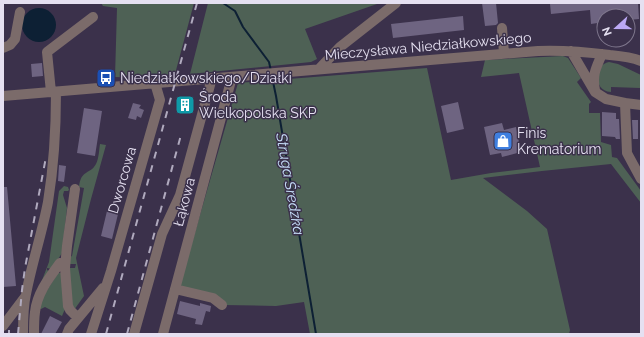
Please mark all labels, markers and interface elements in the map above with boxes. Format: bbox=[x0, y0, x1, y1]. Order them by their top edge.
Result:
north arrow bbox=[596, 8, 636, 48]
text: N bbox=[600, 25, 615, 38]
street label: Mieczysława Niedziałkowskiego bbox=[324, 29, 532, 63]
bus stop icon: Niedziałkowskiego/Działki bbox=[95, 67, 117, 89]
place label: Niedziałkowskiego/Działki bbox=[120, 70, 292, 86]
place label: Środa Wielkopolska SKP bbox=[199, 88, 317, 121]
building icon: Środa Wielkopolska SKP bbox=[174, 94, 196, 116]
place label: Finis Krematorium bbox=[517, 125, 601, 157]
shop icon: Finis Krematorium bbox=[492, 130, 514, 152]
water label: Struga Średzka bbox=[272, 131, 308, 236]
street label: Dworcowa bbox=[105, 145, 139, 215]
street label: Łąkowa bbox=[170, 176, 198, 228]

